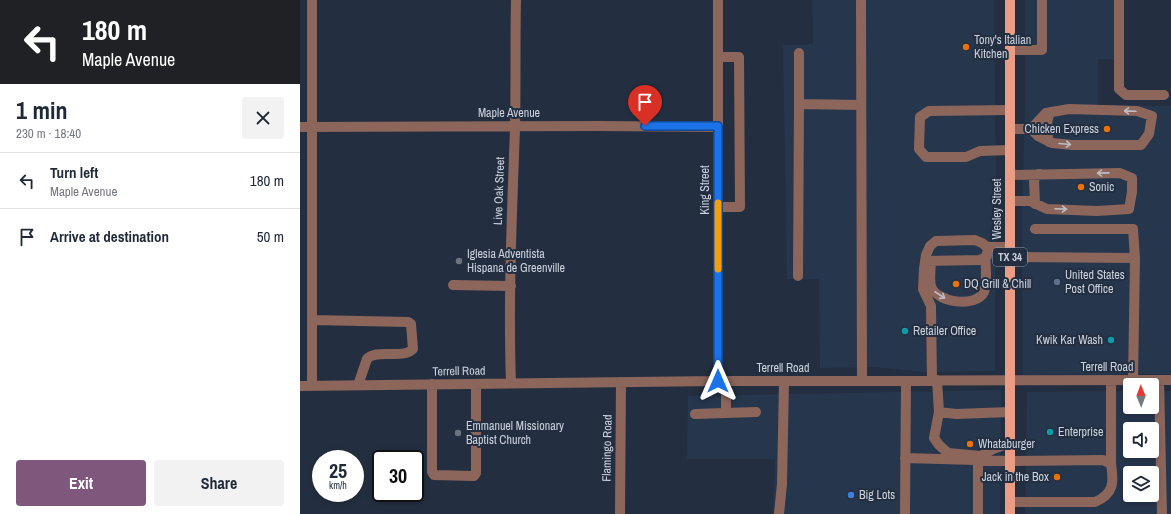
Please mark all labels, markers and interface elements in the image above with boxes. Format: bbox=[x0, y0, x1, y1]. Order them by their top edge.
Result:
text: 180 m bbox=[82, 11, 147, 49]
icon: left bbox=[16, 16, 68, 68]
place label: Tony's Italian Kitchen bbox=[974, 32, 1031, 62]
marker: Tony's Italian Kitchen bbox=[961, 42, 971, 52]
text: Maple Avenue bbox=[82, 47, 175, 72]
pin bbox=[628, 85, 662, 126]
icon: arrive bbox=[634, 91, 656, 113]
text: 1 min bbox=[16, 94, 67, 126]
button: close bbox=[242, 97, 284, 139]
street label: Maple Avenue bbox=[478, 105, 540, 121]
one-way arrow bbox=[1124, 107, 1137, 115]
place label: Chicken Express bbox=[1025, 121, 1099, 137]
marker: Chicken Express bbox=[1102, 124, 1112, 134]
text: 230 m · 18:40 bbox=[16, 125, 81, 142]
one-way arrow bbox=[1058, 141, 1071, 148]
street label: Live Oak Street bbox=[490, 156, 508, 225]
text: Turn left bbox=[50, 162, 98, 183]
street label: King Street bbox=[697, 165, 713, 215]
one-way arrow bbox=[1097, 169, 1110, 177]
icon: left bbox=[16, 170, 38, 192]
text: 180 m bbox=[250, 170, 284, 191]
street label: Wesley Street bbox=[989, 178, 1005, 240]
place label: Sonic bbox=[1089, 179, 1114, 195]
marker: Sonic bbox=[1076, 182, 1086, 192]
text: Maple Avenue bbox=[50, 183, 117, 200]
one-way arrow bbox=[1054, 206, 1067, 213]
icon: arrive bbox=[16, 226, 38, 248]
text: Arrive at destination bbox=[50, 226, 169, 247]
text: 50 m bbox=[257, 226, 284, 247]
place label: Iglesia Adventista Hispana de Greenville bbox=[467, 246, 565, 276]
road number: TX 34 bbox=[993, 248, 1027, 266]
marker: Iglesia Adventista Hispana de Greenville bbox=[454, 256, 464, 266]
place label: United States Post Office bbox=[1065, 267, 1125, 297]
place label: DQ Grill & Chill bbox=[964, 276, 1031, 292]
marker: United States Post Office bbox=[1052, 277, 1062, 287]
marker: DQ Grill & Chill bbox=[951, 279, 961, 289]
one-way arrow bbox=[934, 292, 946, 300]
place label: Retailer Office bbox=[913, 323, 976, 339]
marker: Retailer Office bbox=[900, 326, 910, 336]
place label: Kwik Kar Wash bbox=[1036, 332, 1103, 348]
marker: Kwik Kar Wash bbox=[1106, 335, 1116, 345]
street label: Terrell Road bbox=[1080, 359, 1134, 375]
position arrow bbox=[697, 360, 739, 402]
street label: Terrell Road bbox=[756, 360, 810, 376]
street label: Terrell Road bbox=[432, 363, 486, 379]
north arrow bbox=[1123, 378, 1159, 414]
map controls bbox=[1123, 378, 1159, 502]
street label: Flamingo Road bbox=[598, 414, 616, 482]
place label: Emmanuel Missionary Baptist Church bbox=[466, 418, 564, 448]
button: sound bbox=[1123, 422, 1159, 458]
place label: Enterprise bbox=[1058, 424, 1103, 440]
marker: Enterprise bbox=[1045, 427, 1055, 437]
marker: Emmanuel Missionary Baptist Church bbox=[453, 428, 463, 438]
place label: Whataburger bbox=[978, 436, 1036, 452]
marker: Whataburger bbox=[965, 439, 975, 449]
speed limit sign: 30 bbox=[372, 450, 424, 502]
text: 25 bbox=[329, 457, 347, 484]
button: Exit bbox=[16, 460, 146, 506]
button: Share bbox=[154, 460, 284, 506]
button: layers bbox=[1123, 466, 1159, 502]
place label: Jack in the Box bbox=[982, 469, 1049, 485]
marker: Jack in the Box bbox=[1052, 472, 1062, 482]
text: km/h bbox=[329, 479, 347, 492]
place label: Big Lots bbox=[859, 487, 895, 503]
marker: Big Lots bbox=[846, 490, 856, 500]

